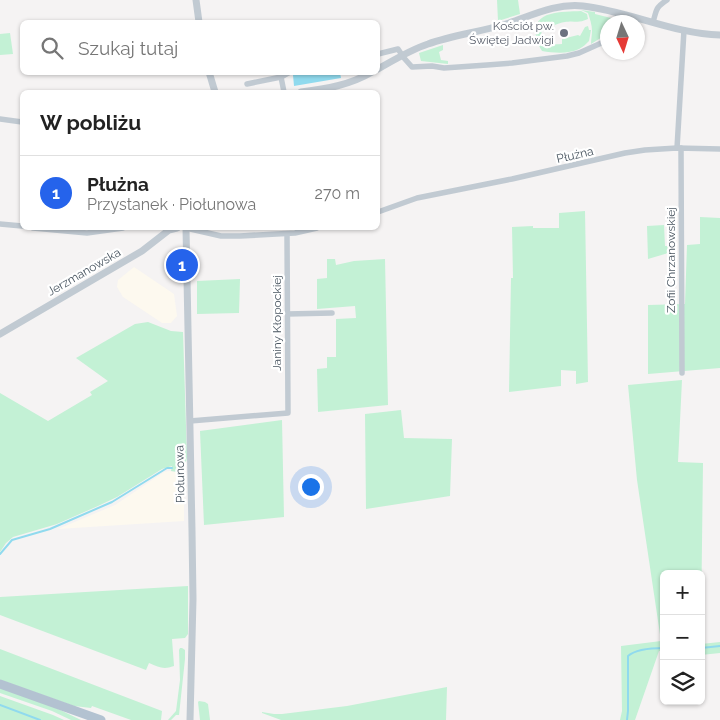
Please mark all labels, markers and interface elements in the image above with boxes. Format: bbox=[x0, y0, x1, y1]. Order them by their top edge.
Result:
north arrow bbox=[600, 15, 645, 60]
place label: Kościół pw. Świętej Jadwigi bbox=[469, 19, 554, 47]
search box bbox=[20, 20, 380, 75]
marker: Kościół pw. Świętej Jadwigi bbox=[558, 27, 570, 39]
icon: search bbox=[38, 34, 66, 62]
text: Szukaj tutaj bbox=[78, 37, 178, 59]
text: W pobliżu bbox=[40, 110, 141, 135]
street label: Płużna bbox=[555, 144, 595, 166]
text: Płużna bbox=[87, 173, 149, 195]
text: 1 bbox=[52, 184, 60, 203]
text: 270 m bbox=[315, 184, 360, 203]
text: Przystanek · Piołunowa bbox=[87, 195, 256, 214]
street label: Zofii Chrzanowskiej bbox=[664, 207, 678, 313]
street label: Jerzmanowska bbox=[45, 245, 123, 299]
pin: 1 bbox=[166, 246, 198, 284]
street label: Janiny Kłopockiej bbox=[270, 275, 284, 371]
street label: Piołunowa bbox=[172, 445, 188, 503]
your location bbox=[298, 474, 324, 500]
map controls bbox=[660, 570, 705, 705]
button: + bbox=[660, 570, 705, 615]
button: − bbox=[660, 615, 705, 660]
button: layers bbox=[660, 660, 705, 705]

